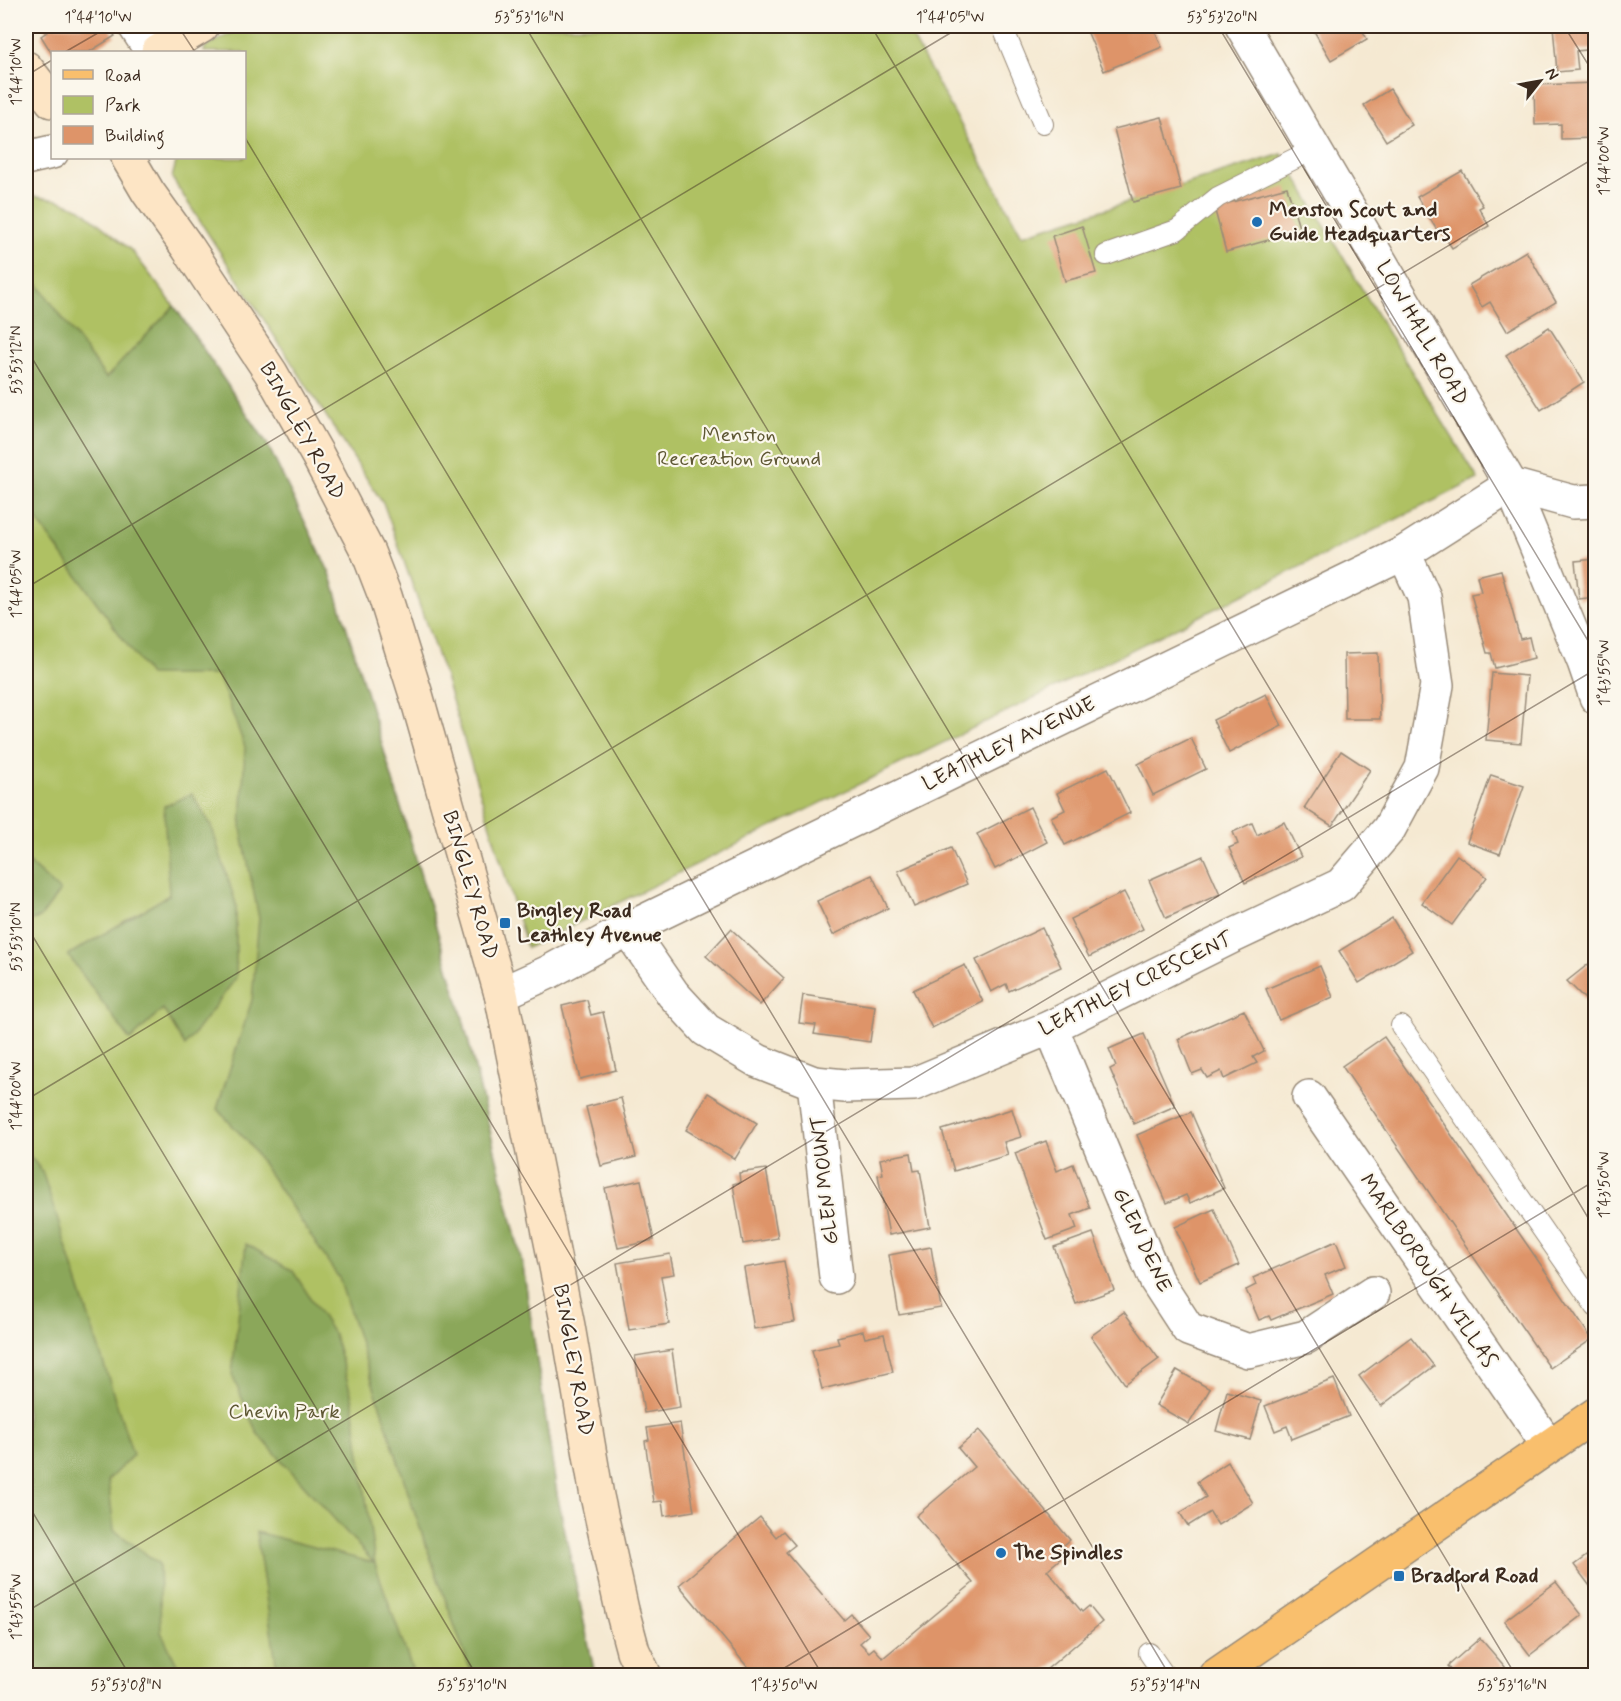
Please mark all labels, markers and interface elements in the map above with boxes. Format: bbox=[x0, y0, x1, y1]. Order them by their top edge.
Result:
text: 1°44'10"W bbox=[64, 8, 132, 28]
text: 53°53'16"N bbox=[494, 8, 564, 28]
text: 1°44'05"W bbox=[916, 8, 984, 28]
text: 53°53'20"N bbox=[1187, 8, 1257, 28]
text: 1°44'10"W bbox=[7, 38, 27, 106]
legend bbox=[51, 51, 246, 159]
north arrow bbox=[1510, 51, 1570, 111]
text: Road bbox=[105, 64, 141, 88]
text: N bbox=[1540, 64, 1563, 84]
text: Park bbox=[105, 94, 141, 118]
text: Building bbox=[105, 124, 165, 150]
text: 1°44'00"W bbox=[1595, 127, 1615, 195]
place label: Menston Scout and Guide Headquarters bbox=[1269, 196, 1451, 248]
marker: Menston Scout and Guide Headquarters bbox=[1250, 215, 1264, 229]
street label: LOW HALL ROAD bbox=[1369, 256, 1475, 410]
text: 53°53'12"N bbox=[7, 325, 27, 395]
street label: BINGLEY ROAD bbox=[253, 357, 351, 505]
park label: Menston Recreation Ground bbox=[657, 421, 821, 473]
text: 1°44'05"W bbox=[7, 550, 27, 618]
text: 1°43'55"W bbox=[1595, 640, 1615, 706]
street label: LEATHLEY AVENUE bbox=[918, 690, 1100, 798]
street label: BINGLEY ROAD bbox=[435, 807, 505, 963]
place label: Bingley Road Leathley Avenue bbox=[517, 897, 662, 949]
text: 53°53'10"N bbox=[7, 902, 27, 972]
marker: Bingley Road Leathley Avenue bbox=[498, 916, 512, 930]
street label: LEATHLEY CRESCENT bbox=[1035, 925, 1238, 1043]
text: 1°44'00"W bbox=[7, 1062, 27, 1130]
street label: GLEN MOUNT bbox=[804, 1114, 846, 1246]
text: 1°43'50"W bbox=[1595, 1152, 1615, 1218]
street label: MARLBOROUGH VILLAS bbox=[1353, 1169, 1504, 1374]
street label: GLEN DENE bbox=[1106, 1183, 1178, 1297]
street label: BINGLEY ROAD bbox=[546, 1282, 600, 1438]
park label: Chevin Park bbox=[228, 1398, 340, 1426]
place label: The Spindles bbox=[1013, 1539, 1123, 1567]
marker: The Spindles bbox=[994, 1546, 1008, 1560]
place label: Bradford Road bbox=[1411, 1562, 1538, 1592]
marker: Bradford Road bbox=[1392, 1569, 1406, 1583]
text: 1°43'55"W bbox=[7, 1574, 27, 1640]
text: 53°53'08"N bbox=[91, 1676, 162, 1696]
text: 53°53'10"N bbox=[437, 1676, 507, 1696]
text: 1°43'50"W bbox=[751, 1676, 817, 1696]
text: 53°53'14"N bbox=[1130, 1676, 1200, 1696]
text: 53°53'16"N bbox=[1477, 1676, 1547, 1696]

